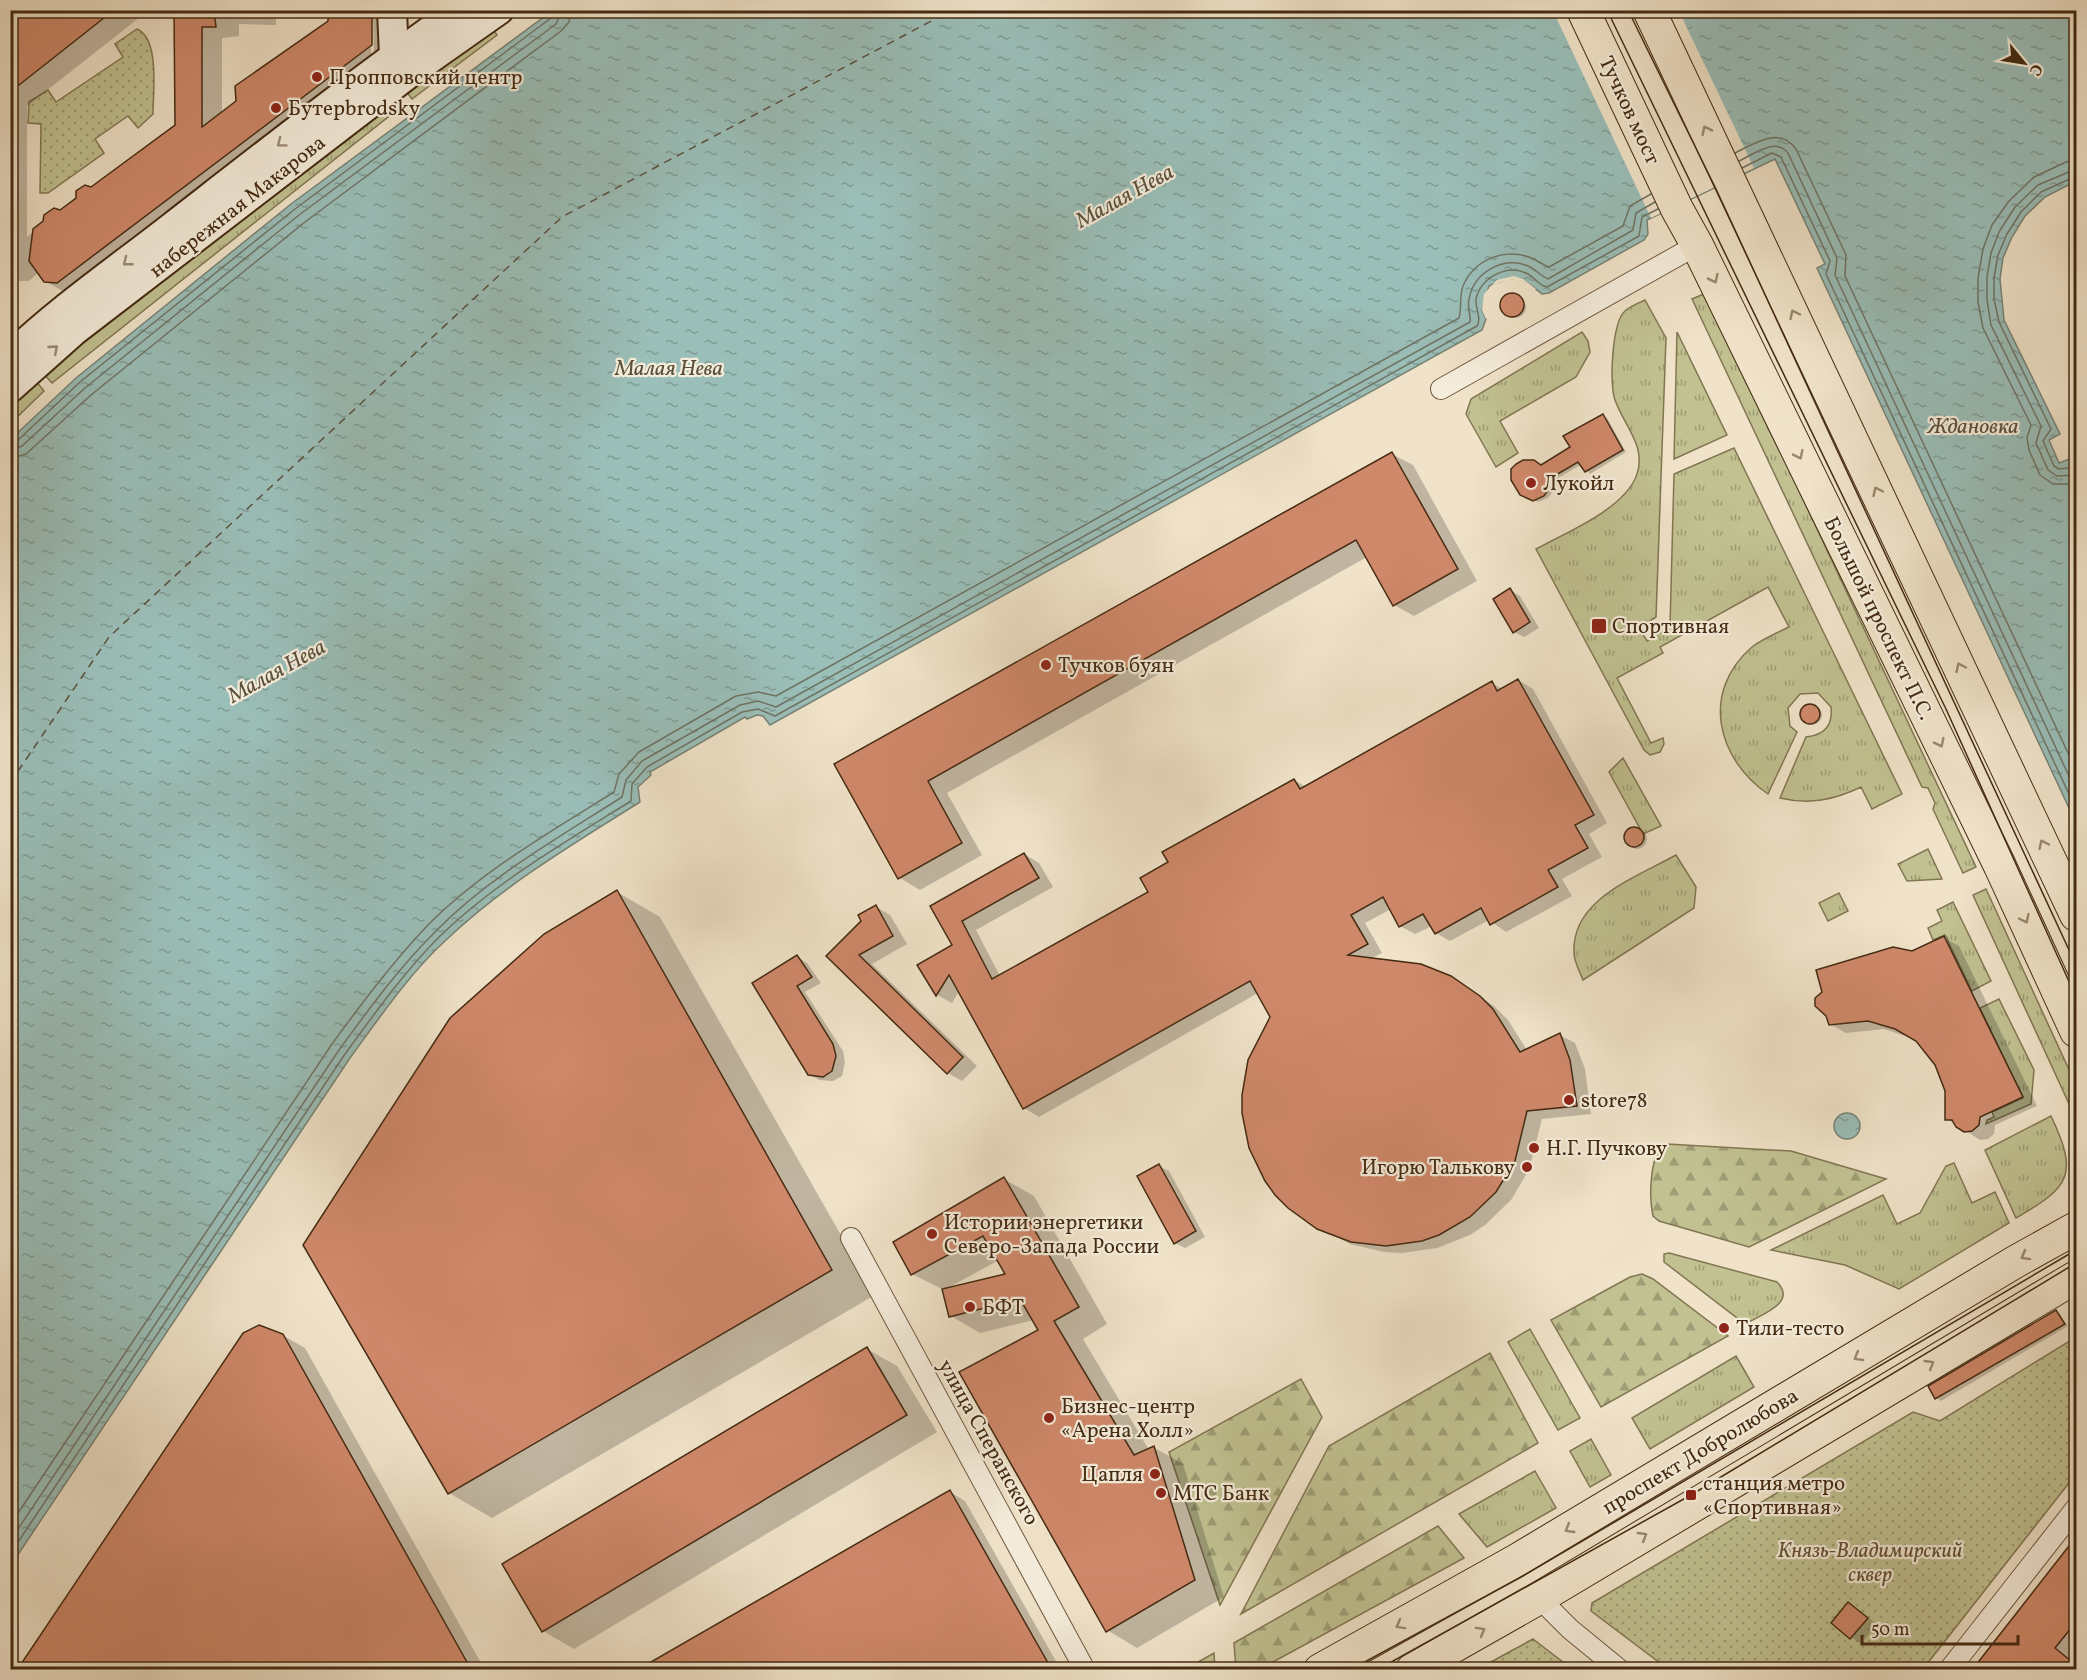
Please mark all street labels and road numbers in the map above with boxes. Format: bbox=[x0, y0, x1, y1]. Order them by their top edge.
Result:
street label: Тучков мост bbox=[1591, 52, 1667, 170]
street label: набережная Макарова bbox=[144, 129, 332, 285]
street label: Большой проспект П.С. bbox=[1816, 512, 1940, 725]
street label: улица Сперанского bbox=[930, 1355, 1045, 1531]
street label: проспект Добролюбова bbox=[1597, 1382, 1804, 1522]

